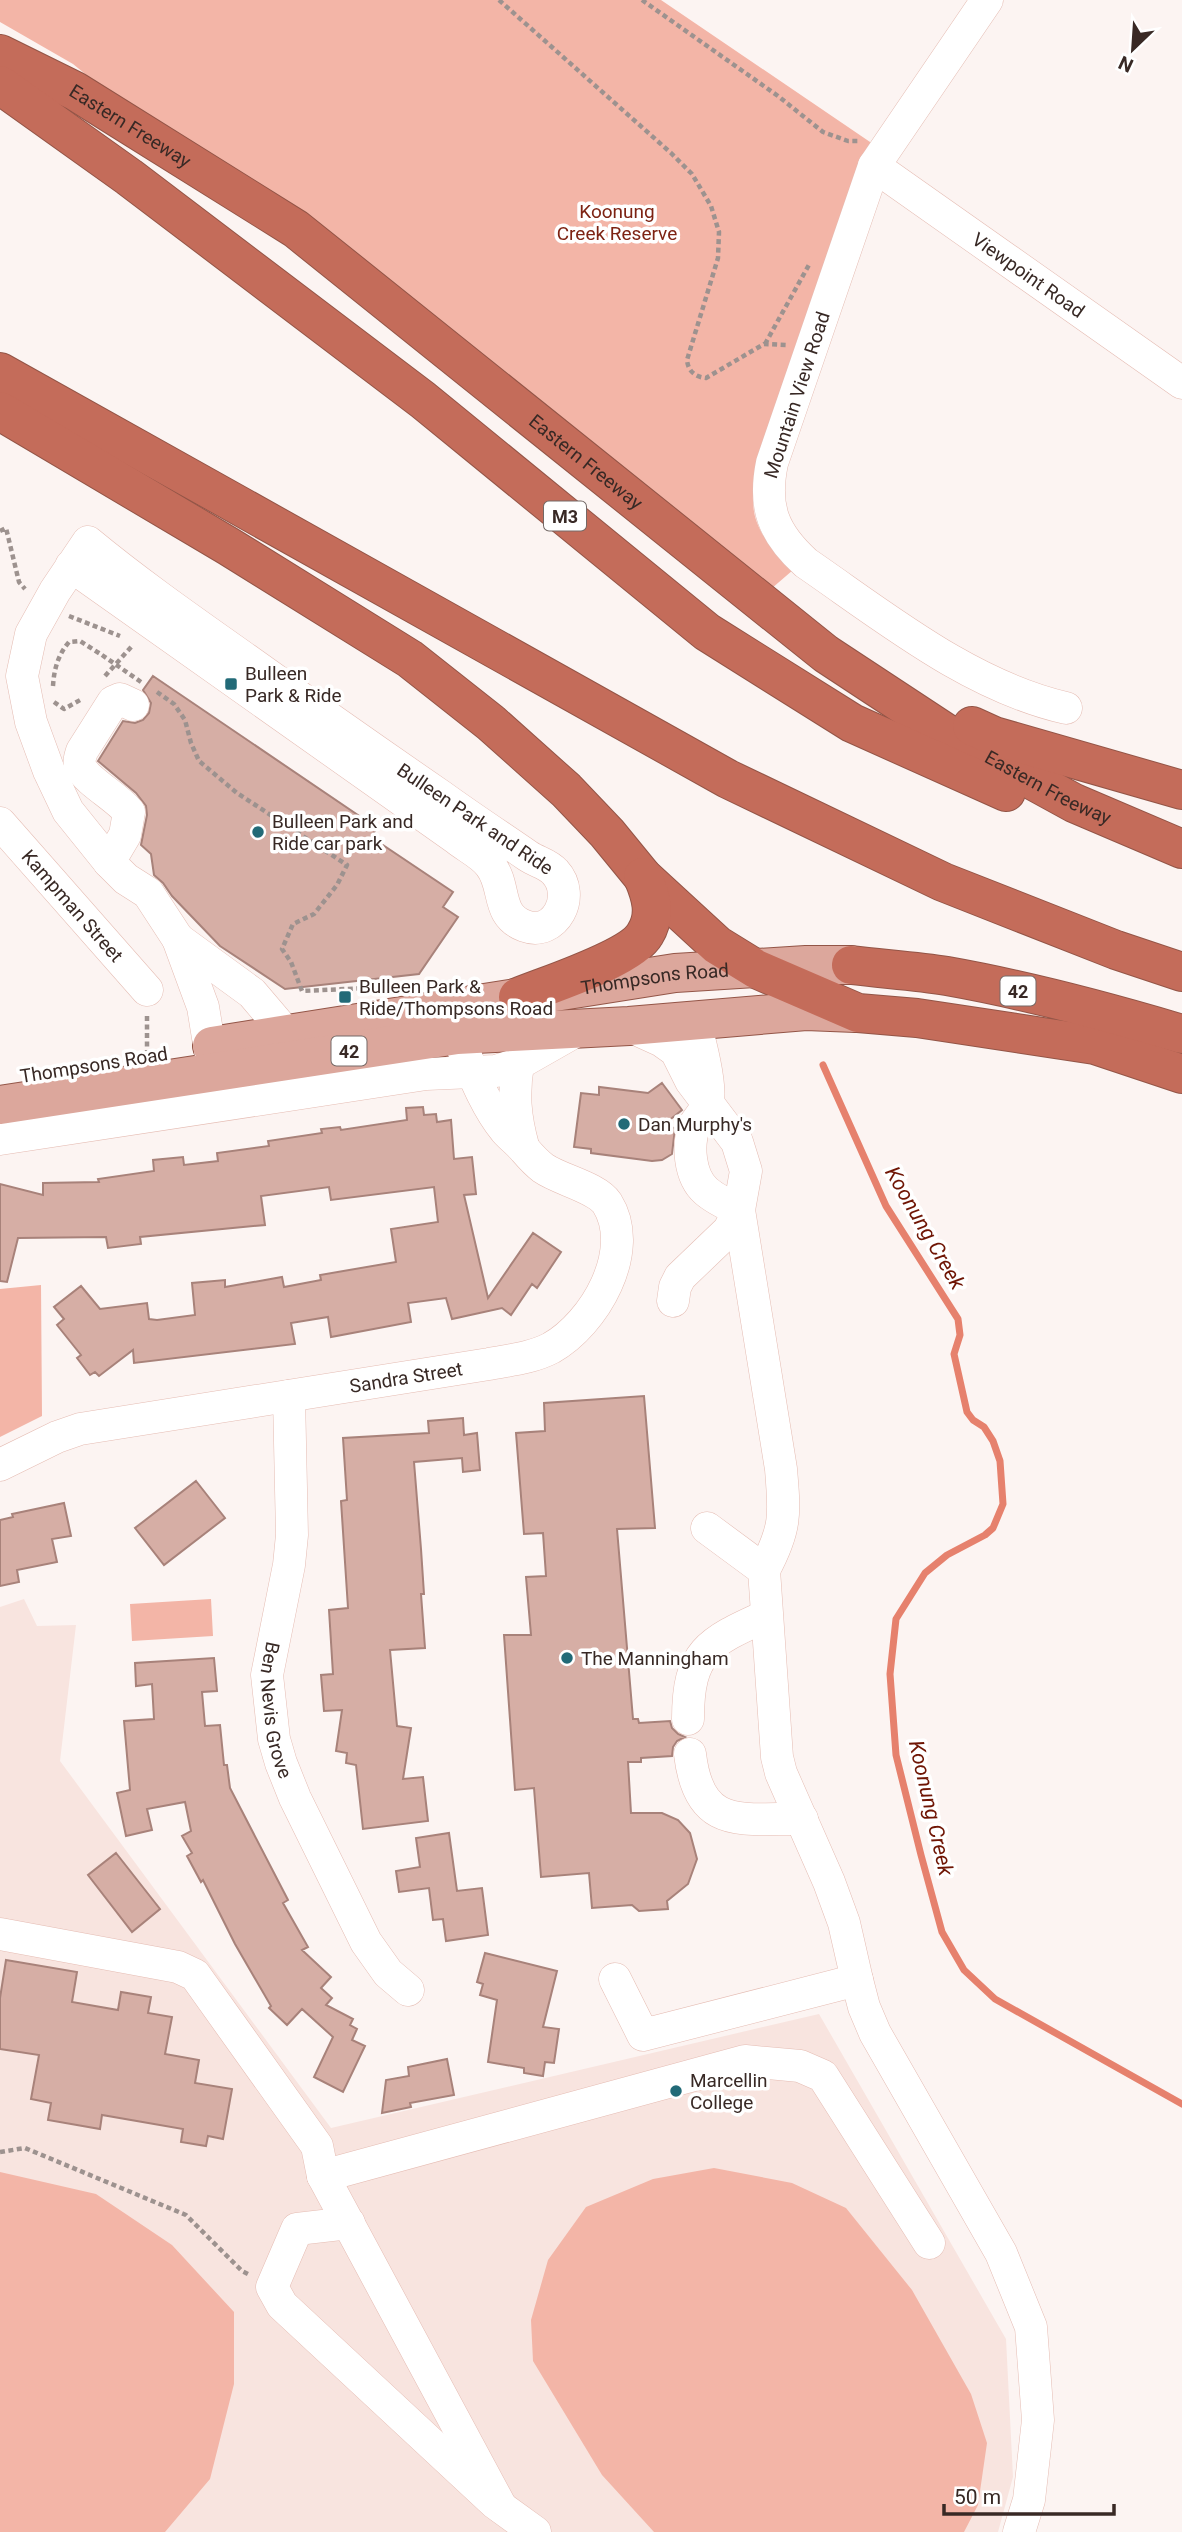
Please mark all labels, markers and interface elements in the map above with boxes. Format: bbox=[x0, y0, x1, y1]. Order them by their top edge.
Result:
north arrow bbox=[1098, 14, 1168, 84]
text: N bbox=[1115, 51, 1137, 77]
street label: Eastern Freeway bbox=[65, 79, 196, 172]
park label: Koonung Creek Reserve bbox=[557, 200, 677, 245]
street label: Viewpoint Road bbox=[968, 227, 1089, 322]
street label: Mountain View Road bbox=[759, 309, 835, 481]
street label: Eastern Freeway bbox=[525, 409, 648, 514]
road number: M3 bbox=[544, 502, 586, 530]
place label: Bulleen Park & Ride bbox=[245, 662, 342, 707]
marker: Bulleen Park & Ride bbox=[223, 676, 239, 692]
street label: Eastern Freeway bbox=[981, 745, 1115, 829]
street label: Bulleen Park and Ride bbox=[393, 758, 557, 880]
place label: Bulleen Park and Ride car park bbox=[272, 810, 413, 855]
marker: Bulleen Park and Ride car park bbox=[250, 824, 266, 840]
street label: Kampman Street bbox=[17, 845, 128, 966]
street label: Thompsons Road bbox=[579, 958, 730, 999]
place label: Bulleen Park & Ride/Thompsons Road bbox=[359, 975, 553, 1020]
road number: 42 bbox=[1000, 976, 1036, 1006]
marker: Bulleen Park & Ride/Thompsons Road bbox=[337, 989, 353, 1005]
road number: 42 bbox=[332, 1036, 366, 1066]
street label: Thompsons Road bbox=[19, 1042, 169, 1088]
place label: Dan Murphy's bbox=[638, 1113, 752, 1136]
marker: Dan Murphy's bbox=[616, 1116, 632, 1132]
water label: Koonung Creek bbox=[880, 1162, 970, 1294]
street label: Sandra Street bbox=[348, 1357, 464, 1397]
street label: Ben Nevis Grove bbox=[255, 1640, 297, 1781]
place label: The Manningham bbox=[581, 1647, 729, 1670]
marker: The Manningham bbox=[559, 1650, 575, 1666]
water label: Koonung Creek bbox=[904, 1738, 958, 1879]
place label: Marcellin College bbox=[690, 2069, 768, 2114]
marker: Marcellin College bbox=[668, 2083, 684, 2099]
scale bar bbox=[944, 2472, 1114, 2516]
text: 50 m bbox=[954, 2485, 1001, 2509]

